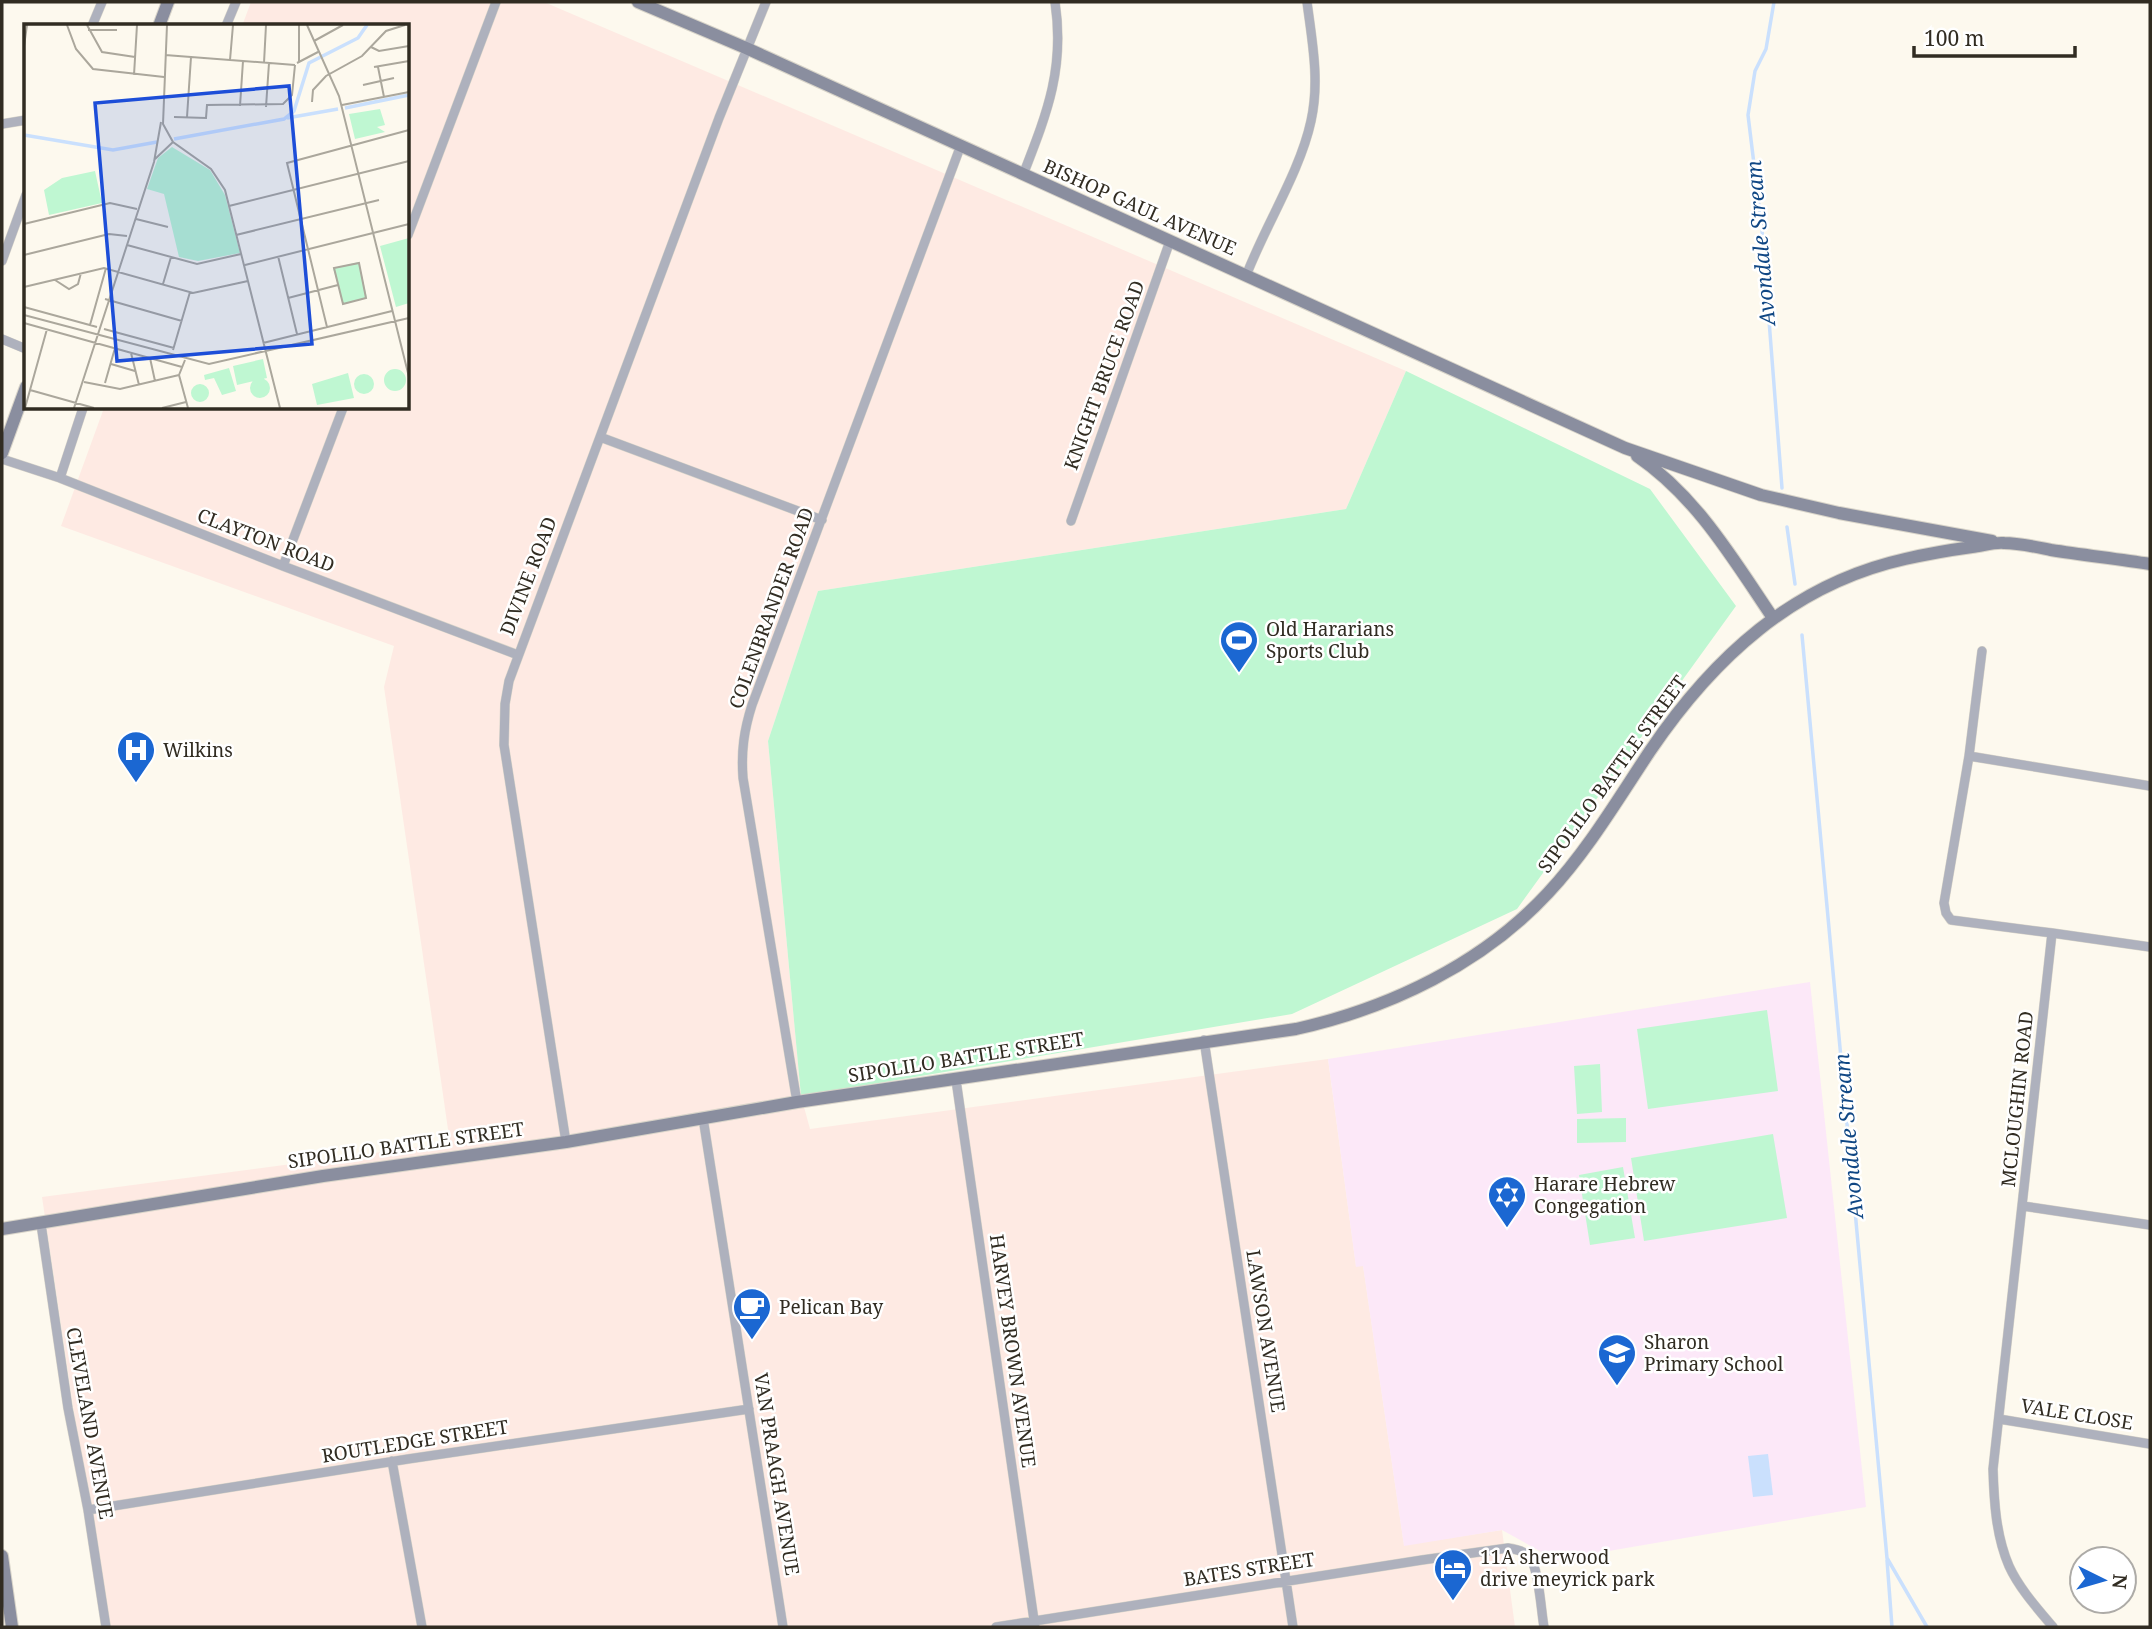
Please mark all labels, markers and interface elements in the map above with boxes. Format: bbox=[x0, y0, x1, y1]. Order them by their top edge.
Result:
scale bar bbox=[1914, 14, 2075, 58]
inset map bbox=[24, 24, 410, 410]
text: 100 m bbox=[1924, 24, 1985, 52]
street label: BISHOP GAUL AVENUE bbox=[1039, 153, 1241, 261]
water label: Avondale Stream bbox=[1739, 159, 1781, 329]
street label: KNIGHT BRUCE ROAD bbox=[1058, 277, 1150, 473]
street label: CLAYTON ROAD bbox=[194, 502, 338, 578]
street label: COLENBRANDER ROAD bbox=[722, 504, 820, 712]
street label: DIVINE ROAD bbox=[493, 513, 563, 639]
place label: Old Hararians Sports Club bbox=[1266, 616, 1394, 664]
sports icon: Old Hararians Sports Club bbox=[1218, 619, 1260, 674]
street label: SIPOLILO BATTLE STREET bbox=[1531, 670, 1693, 878]
hospital icon: Wilkins bbox=[115, 729, 157, 784]
place label: Wilkins bbox=[163, 737, 233, 763]
street label: MCLOUGHIN ROAD bbox=[1995, 1010, 2039, 1188]
street label: SIPOLILO BATTLE STREET bbox=[846, 1025, 1086, 1088]
water label: Avondale Stream bbox=[1827, 1052, 1869, 1222]
street label: SIPOLILO BATTLE STREET bbox=[286, 1116, 526, 1174]
place label: Harare Hebrew Congegation bbox=[1534, 1171, 1676, 1219]
synagogue icon: Harare Hebrew Congegation bbox=[1486, 1174, 1528, 1229]
street label: HARVEY BROWN AVENUE bbox=[984, 1233, 1042, 1470]
street label: LAWSON AVENUE bbox=[1240, 1248, 1292, 1414]
cafe icon: Pelican Bay bbox=[731, 1286, 773, 1341]
place label: Pelican Bay bbox=[779, 1294, 884, 1320]
street label: CLEVELAND AVENUE bbox=[60, 1325, 120, 1521]
place label: Sharon Primary School bbox=[1644, 1329, 1783, 1377]
school or university icon: Sharon Primary School bbox=[1596, 1332, 1638, 1387]
street label: VAN PRAAGH AVENUE bbox=[748, 1371, 806, 1577]
street label: VALE CLOSE bbox=[2019, 1392, 2135, 1436]
street label: ROUTLEDGE STREET bbox=[320, 1413, 511, 1469]
place label: 11A sherwood drive meyrick park bbox=[1480, 1544, 1655, 1592]
north arrow bbox=[2068, 1545, 2138, 1615]
street label: BATES STREET bbox=[1182, 1546, 1317, 1592]
hotel icon: 11A sherwood drive meyrick park bbox=[1432, 1547, 1474, 1602]
text: N bbox=[2106, 1573, 2134, 1590]

